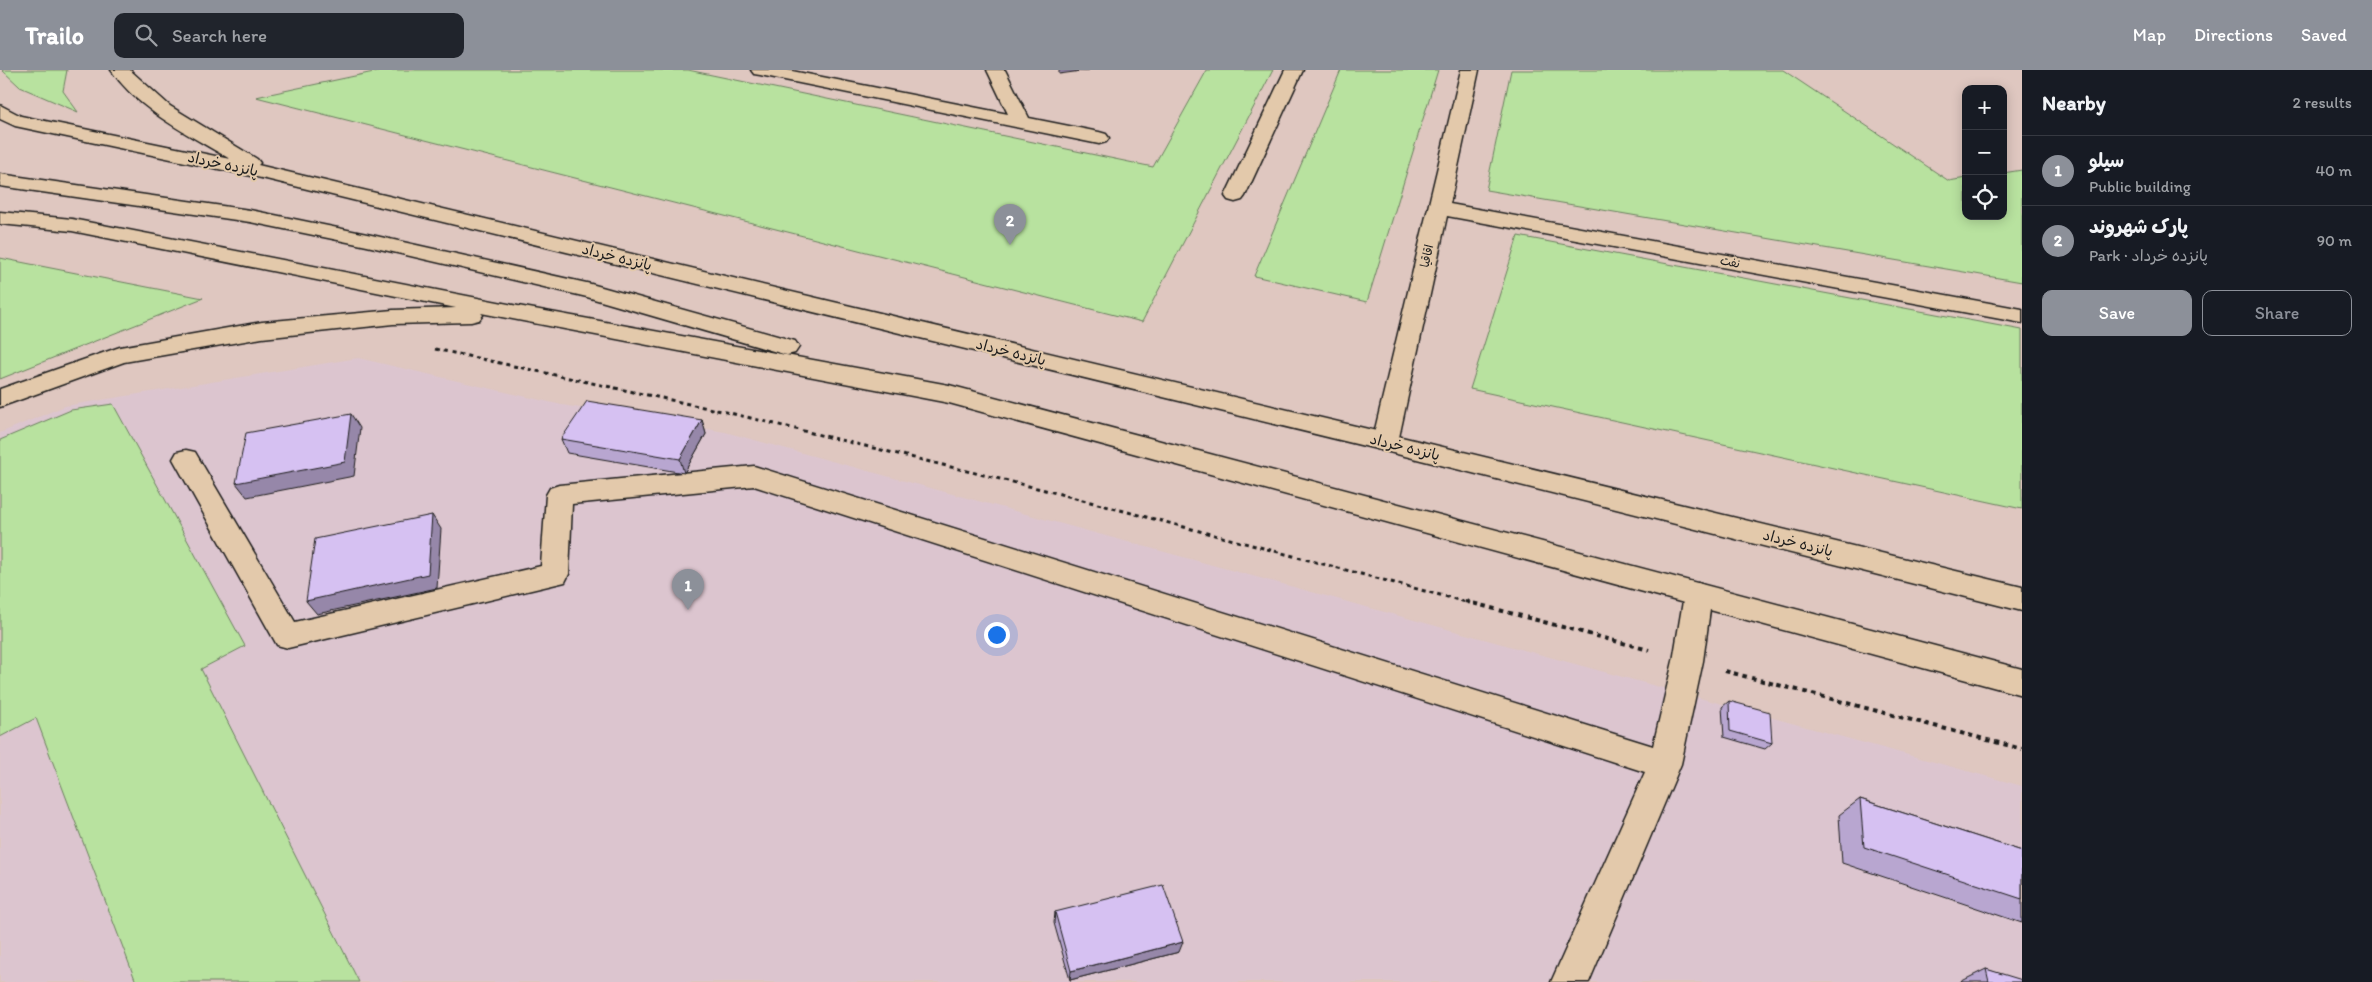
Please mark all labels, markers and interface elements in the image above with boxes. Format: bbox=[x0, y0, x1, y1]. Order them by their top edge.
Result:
search box bbox=[114, 13, 464, 58]
text: Trailo bbox=[25, 21, 84, 50]
icon: search bbox=[132, 21, 160, 49]
text: Search here bbox=[172, 24, 267, 47]
text: Map bbox=[2133, 24, 2166, 46]
text: Directions bbox=[2194, 24, 2273, 46]
text: Saved bbox=[2301, 24, 2347, 46]
map controls bbox=[1962, 85, 2007, 220]
button: + bbox=[1962, 85, 2007, 130]
text: Nearby bbox=[2042, 90, 2106, 115]
text: 2 results bbox=[2292, 93, 2352, 112]
button: − bbox=[1962, 130, 2007, 175]
street label: پانزده خرداد bbox=[186, 148, 260, 181]
text: سیلو bbox=[2089, 149, 2124, 172]
text: 1 bbox=[2054, 161, 2062, 180]
text: 40 m bbox=[2315, 161, 2352, 180]
button: locate bbox=[1962, 175, 2007, 220]
text: Public building bbox=[2089, 177, 2191, 196]
pin: 2 bbox=[994, 204, 1026, 245]
text: پارک شهروند bbox=[2089, 215, 2188, 238]
text: 2 bbox=[2054, 231, 2062, 250]
text: 90 m bbox=[2317, 231, 2352, 250]
street label: پانزده خرداد bbox=[580, 240, 654, 275]
street label: اقاقیا bbox=[1418, 243, 1436, 269]
text: Park · پانزده خرداد bbox=[2089, 246, 2208, 265]
street label: نفت bbox=[1719, 253, 1741, 271]
button: Save bbox=[2042, 290, 2192, 336]
button: Share bbox=[2202, 290, 2352, 336]
street label: پانزده خرداد bbox=[974, 335, 1048, 370]
street label: پانزده خرداد bbox=[1368, 430, 1442, 465]
street label: پانزده خرداد bbox=[1761, 526, 1835, 561]
pin: 1 bbox=[672, 569, 704, 610]
your location bbox=[984, 622, 1010, 648]

